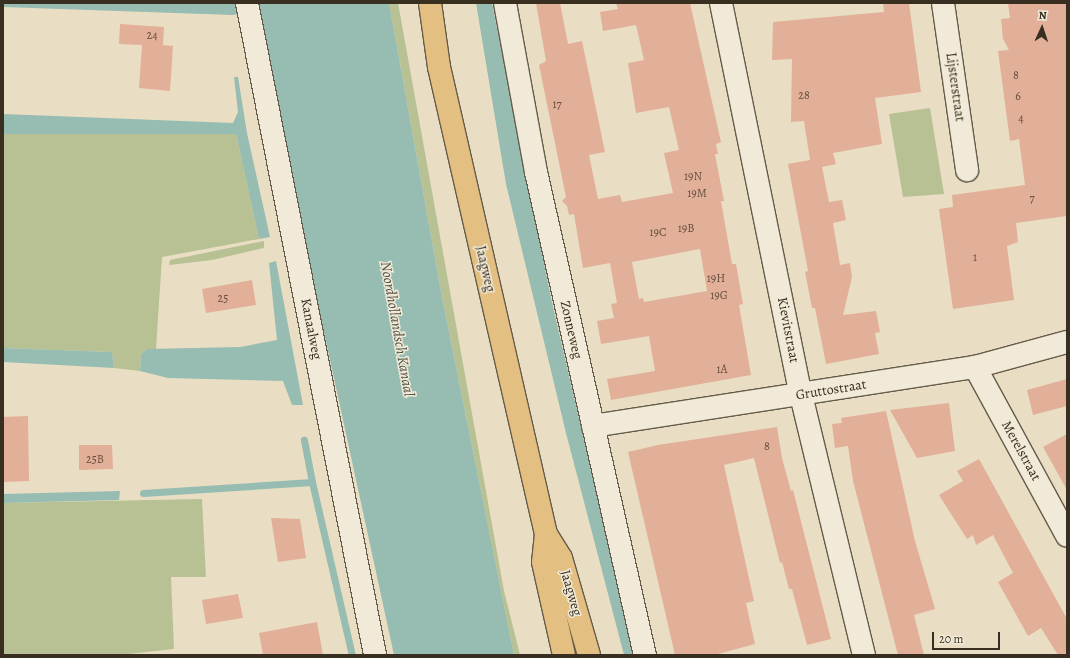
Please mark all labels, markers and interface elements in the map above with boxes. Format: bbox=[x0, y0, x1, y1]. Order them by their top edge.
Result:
north arrow bbox=[1022, 8, 1062, 48]
text: N bbox=[1038, 8, 1047, 23]
house number: 24 bbox=[146, 29, 158, 43]
street label: Lijsterstraat bbox=[942, 51, 968, 123]
house number: 8 bbox=[1013, 69, 1019, 83]
house number: 28 bbox=[798, 89, 810, 103]
house number: 6 bbox=[1015, 90, 1021, 104]
house number: 17 bbox=[552, 98, 562, 112]
house number: 4 bbox=[1018, 112, 1024, 126]
house number: 19N bbox=[684, 170, 702, 184]
house number: 19M bbox=[687, 187, 707, 201]
house number: 7 bbox=[1029, 192, 1035, 206]
house number: 19B bbox=[678, 222, 694, 236]
house number: 19C bbox=[649, 226, 667, 240]
street label: Jaagweg bbox=[472, 244, 498, 294]
house number: 1 bbox=[973, 251, 977, 265]
water label: Noordhollandsch Kanaal bbox=[376, 260, 418, 398]
house number: 19H bbox=[707, 272, 725, 286]
house number: 19G bbox=[710, 289, 728, 303]
house number: 25 bbox=[218, 292, 228, 306]
street label: Kievitstraat bbox=[773, 296, 803, 364]
street label: Kanaalweg bbox=[297, 297, 325, 361]
street label: Zonneweg bbox=[556, 299, 586, 361]
house number: 1A bbox=[716, 363, 728, 377]
street label: Gruttostraat bbox=[794, 376, 868, 404]
street label: Merelstraat bbox=[998, 418, 1044, 484]
house number: 8 bbox=[764, 440, 770, 454]
house number: 25B bbox=[86, 453, 104, 467]
street label: Jaagweg bbox=[556, 568, 586, 618]
scale bar bbox=[934, 624, 1002, 650]
text: 20 m bbox=[939, 631, 963, 647]

